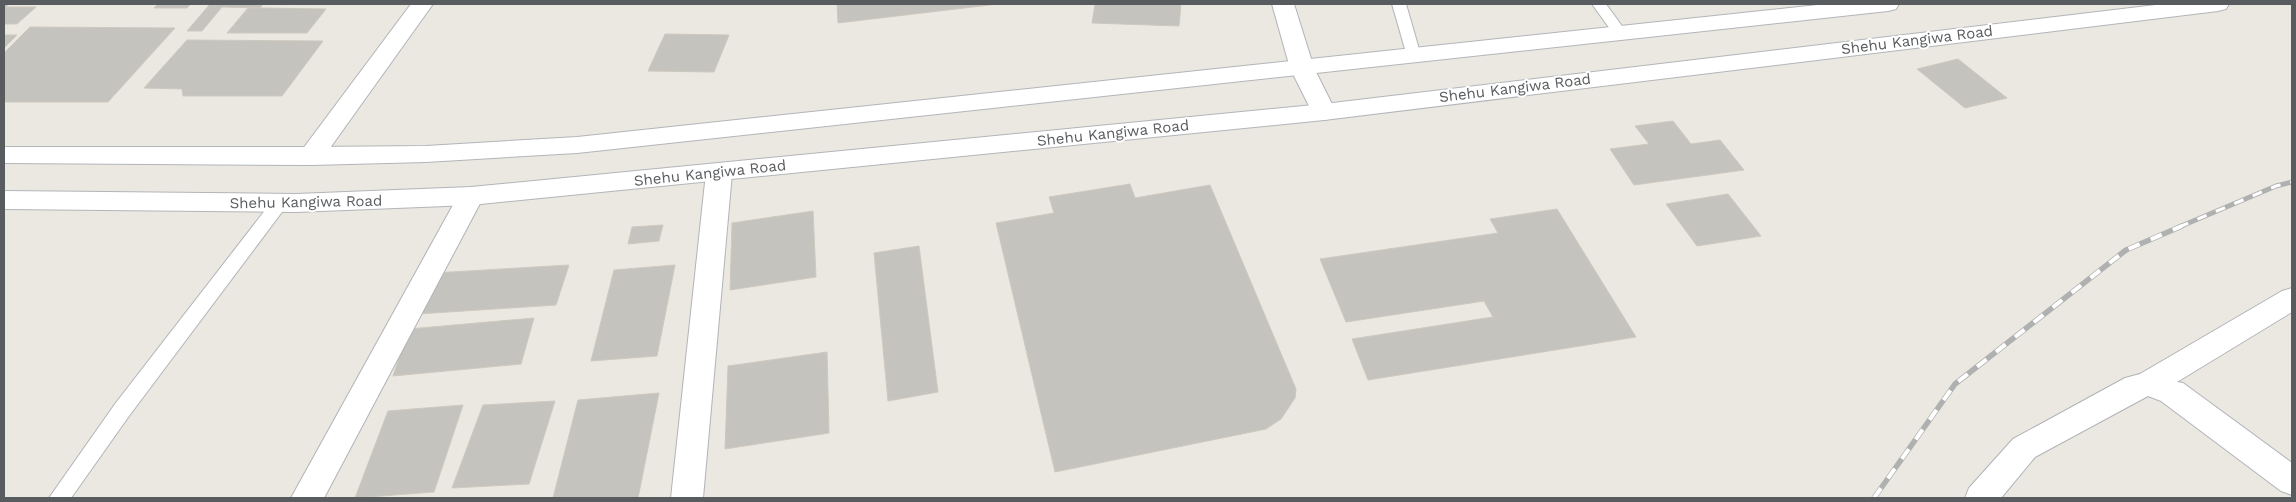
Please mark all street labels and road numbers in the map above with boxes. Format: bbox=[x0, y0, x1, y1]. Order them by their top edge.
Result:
street label: Shehu Kangiwa Road bbox=[1840, 22, 1994, 58]
street label: Shehu Kangiwa Road bbox=[1438, 70, 1592, 106]
street label: Shehu Kangiwa Road bbox=[1036, 116, 1190, 150]
street label: Shehu Kangiwa Road bbox=[633, 156, 787, 190]
street label: Shehu Kangiwa Road bbox=[229, 192, 383, 212]

